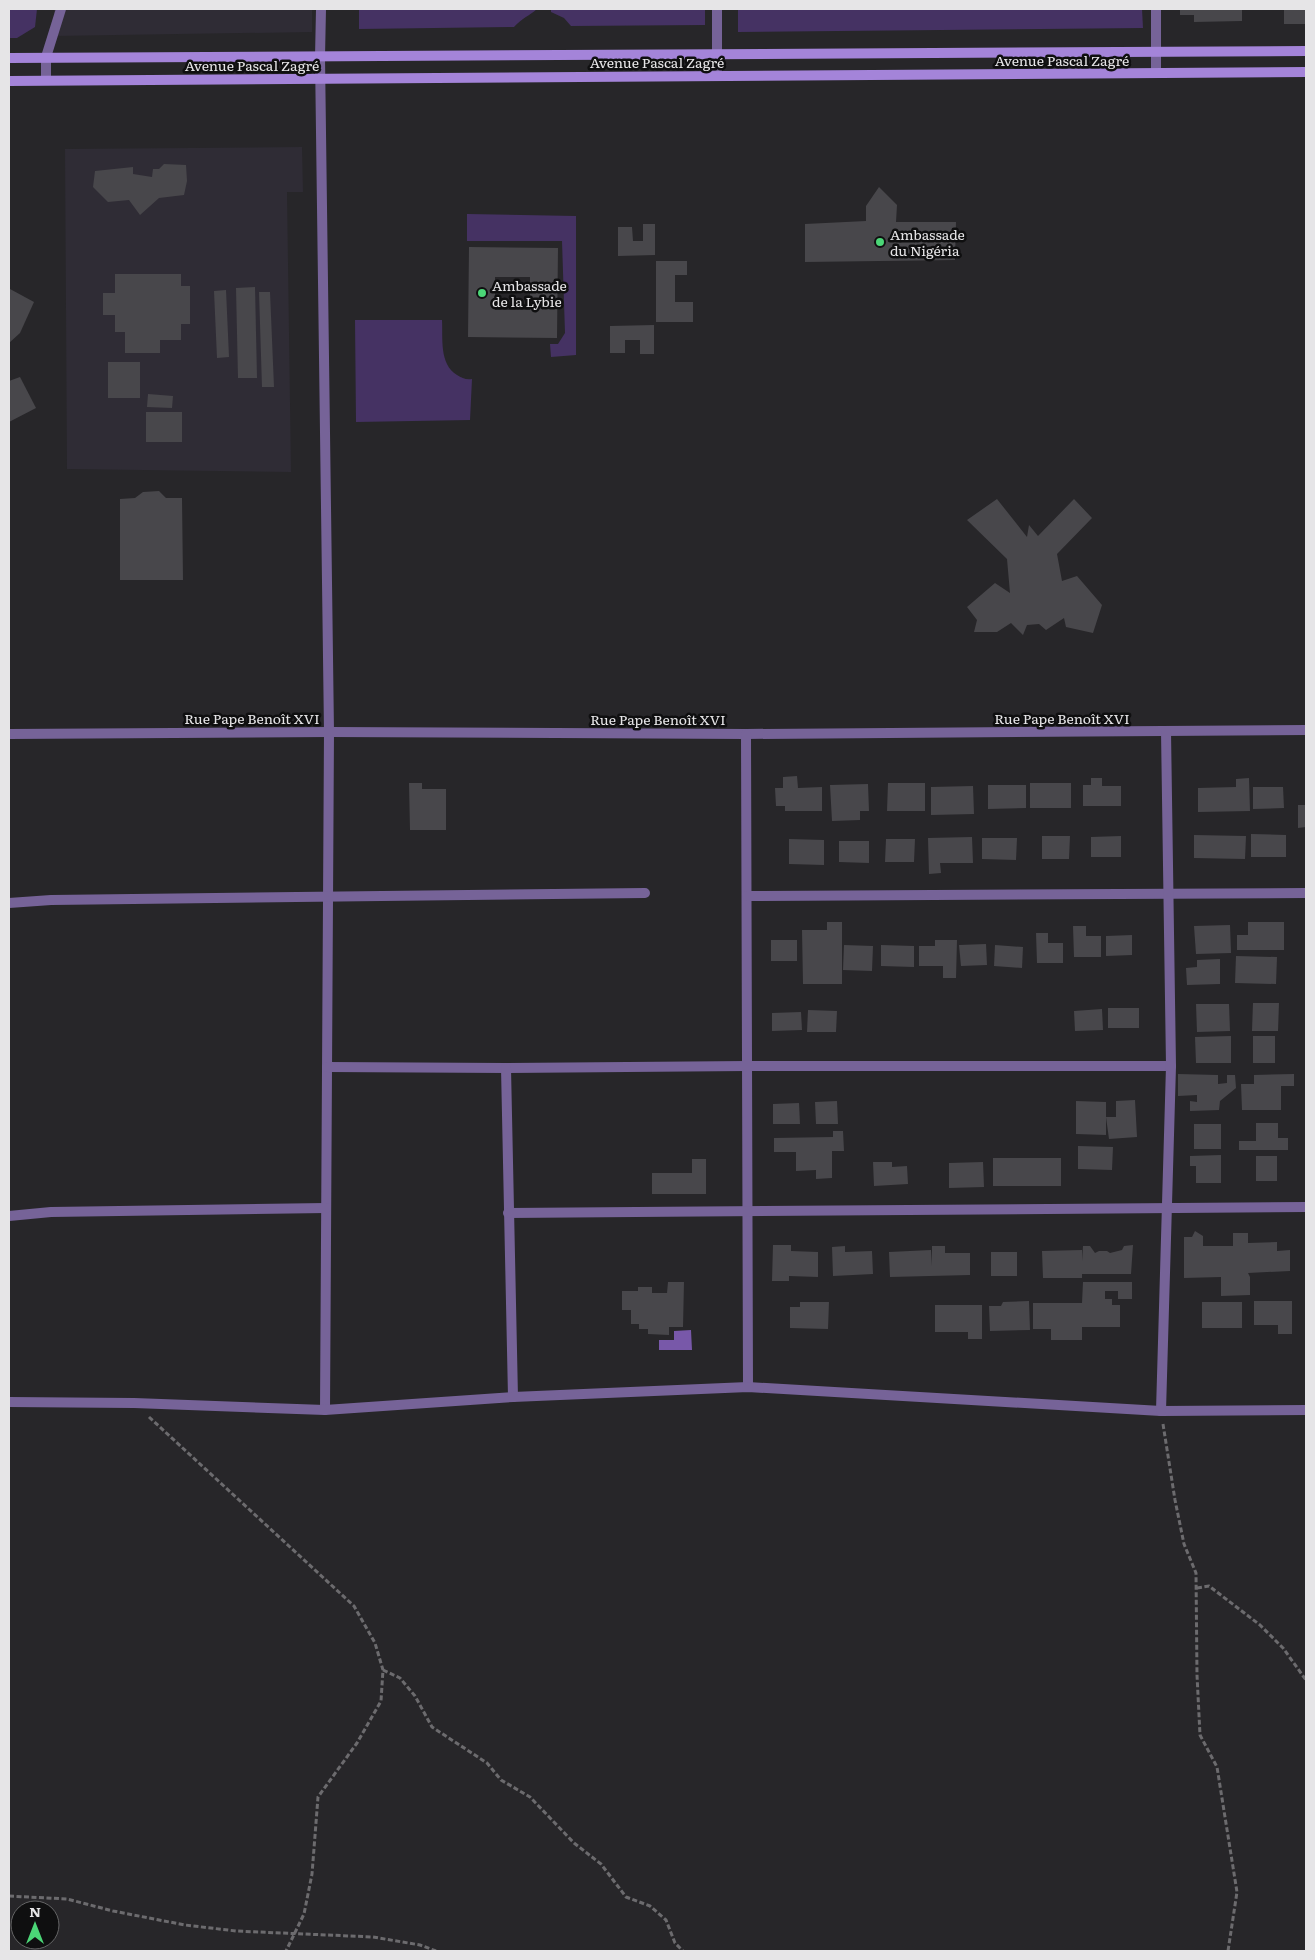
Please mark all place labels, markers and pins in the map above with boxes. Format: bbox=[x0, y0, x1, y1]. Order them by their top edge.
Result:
place label: Ambassade du Nigéria bbox=[890, 224, 965, 260]
marker: Ambassade du Nigéria bbox=[874, 236, 886, 248]
place label: Ambassade de la Lybie bbox=[492, 275, 567, 311]
marker: Ambassade de la Lybie bbox=[476, 287, 488, 299]

